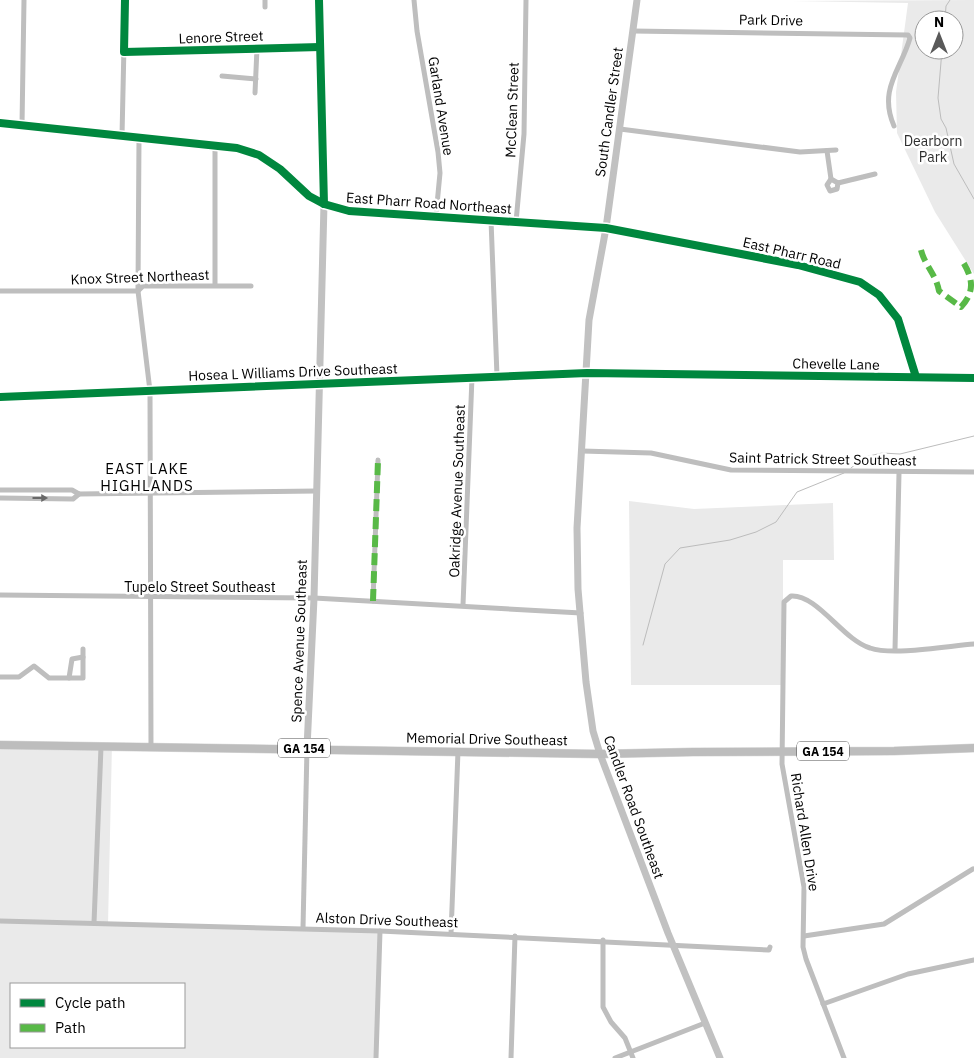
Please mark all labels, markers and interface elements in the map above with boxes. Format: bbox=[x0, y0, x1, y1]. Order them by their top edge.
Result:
street label: Park Drive bbox=[739, 10, 804, 30]
north arrow bbox=[914, 10, 964, 60]
text: N bbox=[934, 13, 944, 31]
street label: Lenore Street bbox=[178, 27, 264, 47]
street label: South Candler Street bbox=[591, 46, 627, 178]
street label: Garland Avenue bbox=[424, 55, 458, 157]
street label: McClean Street bbox=[501, 62, 523, 158]
park label: Dearborn Park bbox=[904, 132, 962, 166]
street label: East Pharr Road Northeast bbox=[345, 188, 513, 218]
street label: East Pharr Road bbox=[741, 233, 843, 273]
street label: Knox Street Northeast bbox=[70, 266, 210, 288]
street label: Chevelle Lane bbox=[792, 354, 880, 374]
street label: Hosea L Williams Drive Southeast bbox=[188, 359, 398, 385]
street label: Oakridge Avenue Southeast bbox=[445, 404, 469, 578]
street label: Saint Patrick Street Southeast bbox=[729, 448, 917, 470]
district label: EAST LAKE HIGHLANDS bbox=[100, 459, 194, 495]
one-way arrow bbox=[32, 495, 48, 503]
street label: Spence Avenue Southeast bbox=[287, 559, 311, 723]
street label: Tupelo Street Southeast bbox=[124, 578, 276, 596]
street label: Memorial Drive Southeast bbox=[406, 729, 568, 749]
street label: Candler Road Southeast bbox=[600, 733, 668, 881]
road number: GA 154 bbox=[278, 738, 330, 758]
road number: GA 154 bbox=[797, 741, 849, 760]
street label: Richard Allen Drive bbox=[787, 772, 823, 893]
street label: Alston Drive Southeast bbox=[315, 909, 459, 931]
legend bbox=[10, 983, 185, 1048]
text: Cycle path bbox=[55, 993, 126, 1012]
text: Path bbox=[55, 1018, 86, 1037]

